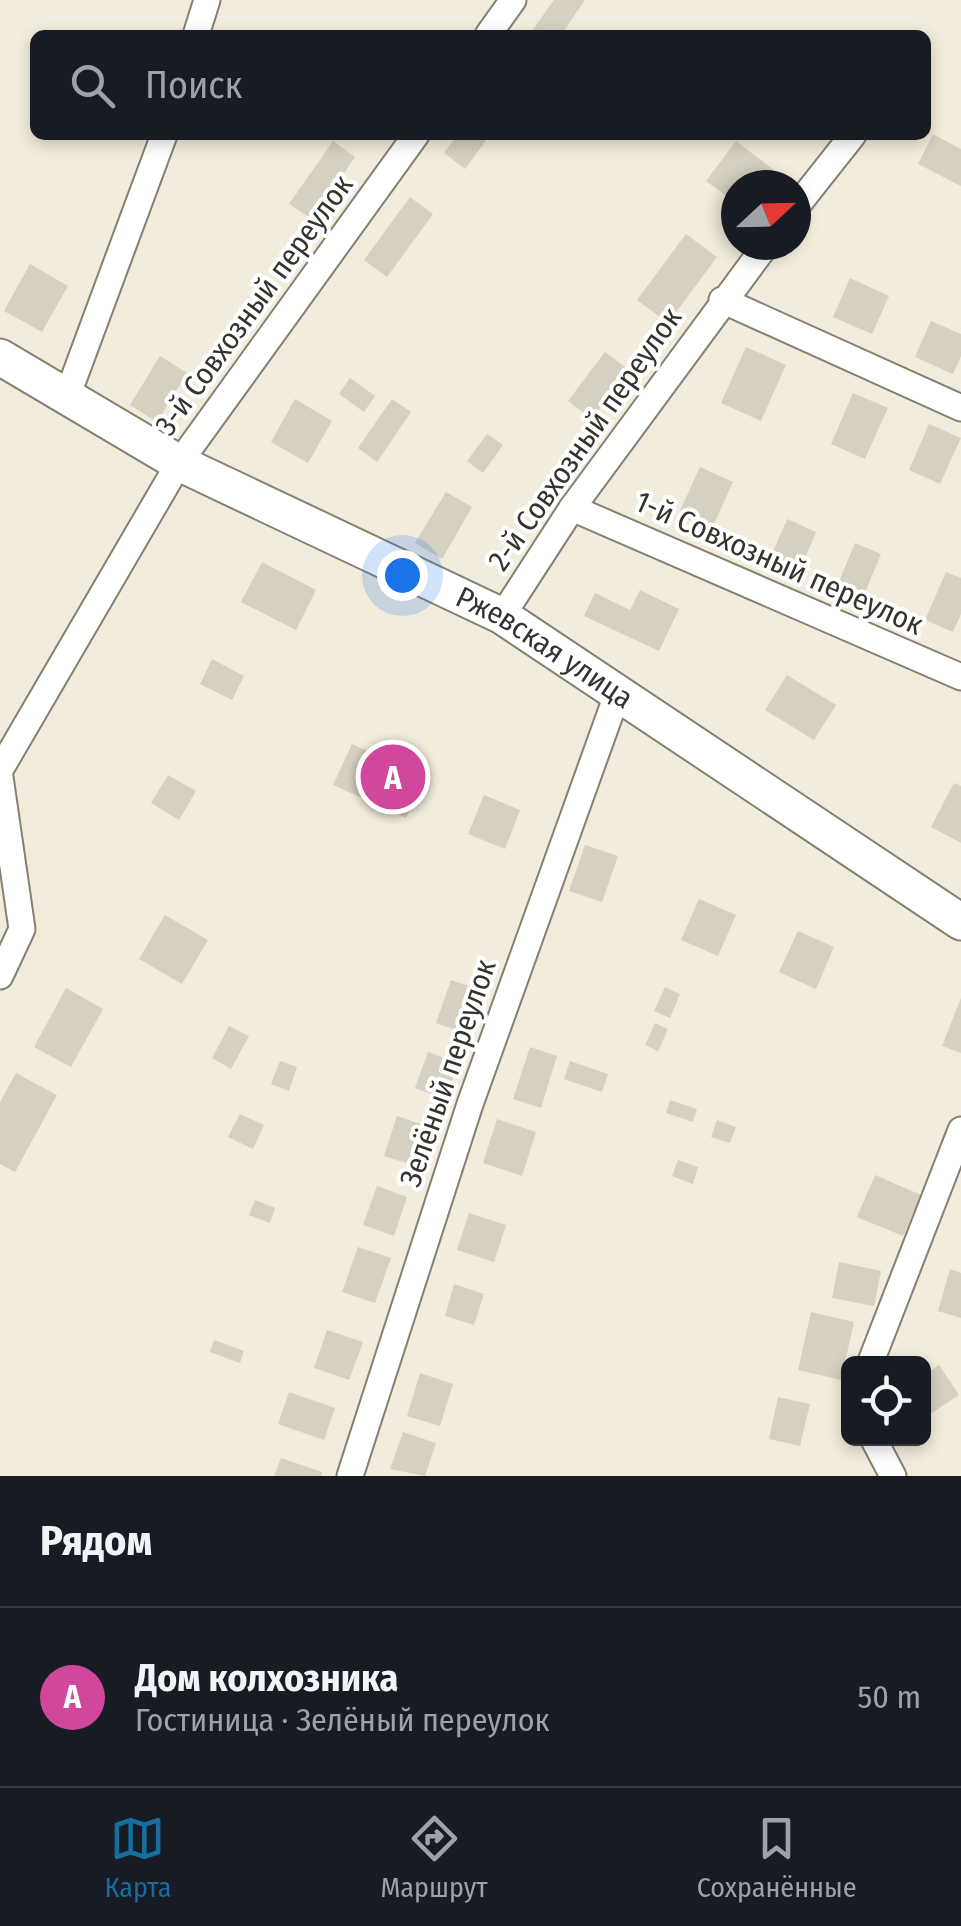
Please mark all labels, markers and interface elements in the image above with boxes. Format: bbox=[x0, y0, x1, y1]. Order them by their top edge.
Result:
search box bbox=[30, 30, 931, 140]
icon: search bbox=[65, 58, 120, 113]
text: Поиск bbox=[145, 62, 242, 108]
street label: 3-й Совхозный переулок bbox=[147, 168, 361, 442]
north arrow bbox=[721, 170, 811, 260]
street label: 2-й Совхозный переулок bbox=[481, 301, 689, 577]
street label: 1-й Совхозный переулок bbox=[630, 483, 928, 643]
your location bbox=[377, 550, 428, 601]
street label: Ржевская улица bbox=[450, 579, 640, 716]
pin: A bbox=[360, 740, 426, 814]
street label: Зелёный переулок bbox=[392, 955, 504, 1191]
map controls bbox=[841, 1356, 931, 1446]
button: locate bbox=[841, 1356, 931, 1446]
text: Рядом bbox=[40, 1516, 152, 1566]
text: Дом колхозника bbox=[135, 1655, 398, 1701]
text: A bbox=[64, 1678, 81, 1716]
text: 50 m bbox=[858, 1678, 921, 1716]
text: Гостиница · Зелёный переулок bbox=[135, 1701, 550, 1739]
tab: Карта bbox=[105, 1811, 171, 1904]
tab: Маршрут bbox=[380, 1811, 488, 1904]
tab: Сохранённые bbox=[697, 1811, 856, 1904]

